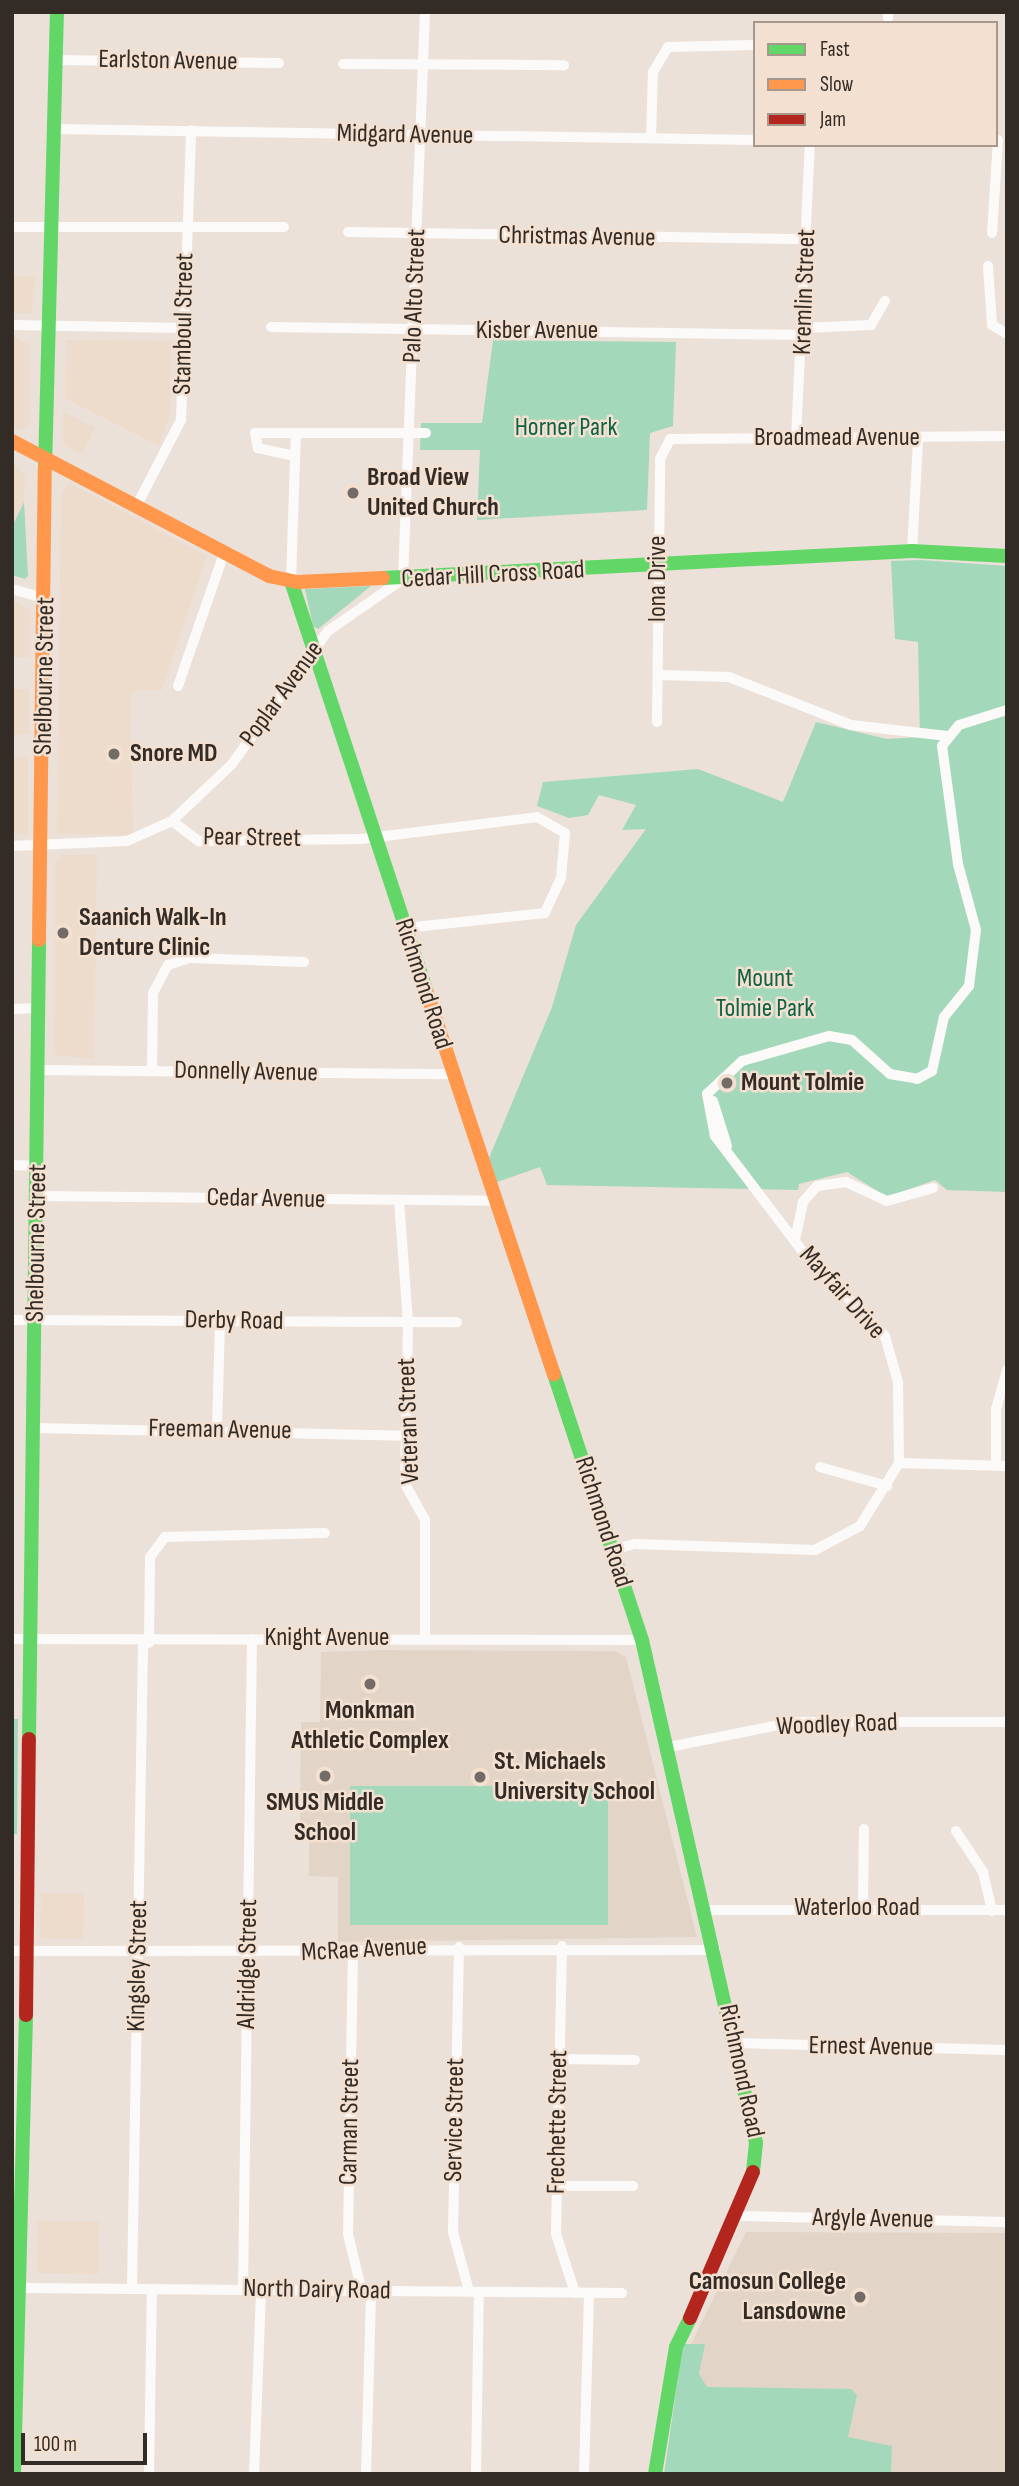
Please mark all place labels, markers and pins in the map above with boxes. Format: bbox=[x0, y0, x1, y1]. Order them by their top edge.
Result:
place label: Broad View United Church bbox=[367, 462, 499, 524]
marker: Broad View United Church bbox=[345, 485, 361, 501]
place label: Snore MD bbox=[130, 738, 218, 770]
marker: Snore MD bbox=[104, 744, 124, 764]
place label: Saanich Walk-In Denture Clinic bbox=[79, 902, 227, 964]
marker: Saanich Walk-In Denture Clinic bbox=[53, 923, 73, 943]
place label: Mount Tolmie bbox=[741, 1067, 864, 1099]
marker: Mount Tolmie bbox=[719, 1075, 735, 1091]
marker: Monkman Athletic Complex bbox=[362, 1676, 378, 1692]
place label: Monkman Athletic Complex bbox=[291, 1695, 449, 1756]
place label: St. Michaels University School bbox=[494, 1746, 655, 1808]
marker: SMUS Middle School bbox=[317, 1768, 333, 1784]
marker: St. Michaels University School bbox=[472, 1769, 488, 1785]
place label: SMUS Middle School bbox=[266, 1787, 384, 1848]
place label: Camosun College Lansdowne bbox=[689, 2266, 846, 2328]
marker: Camosun College Lansdowne bbox=[852, 2289, 868, 2305]

